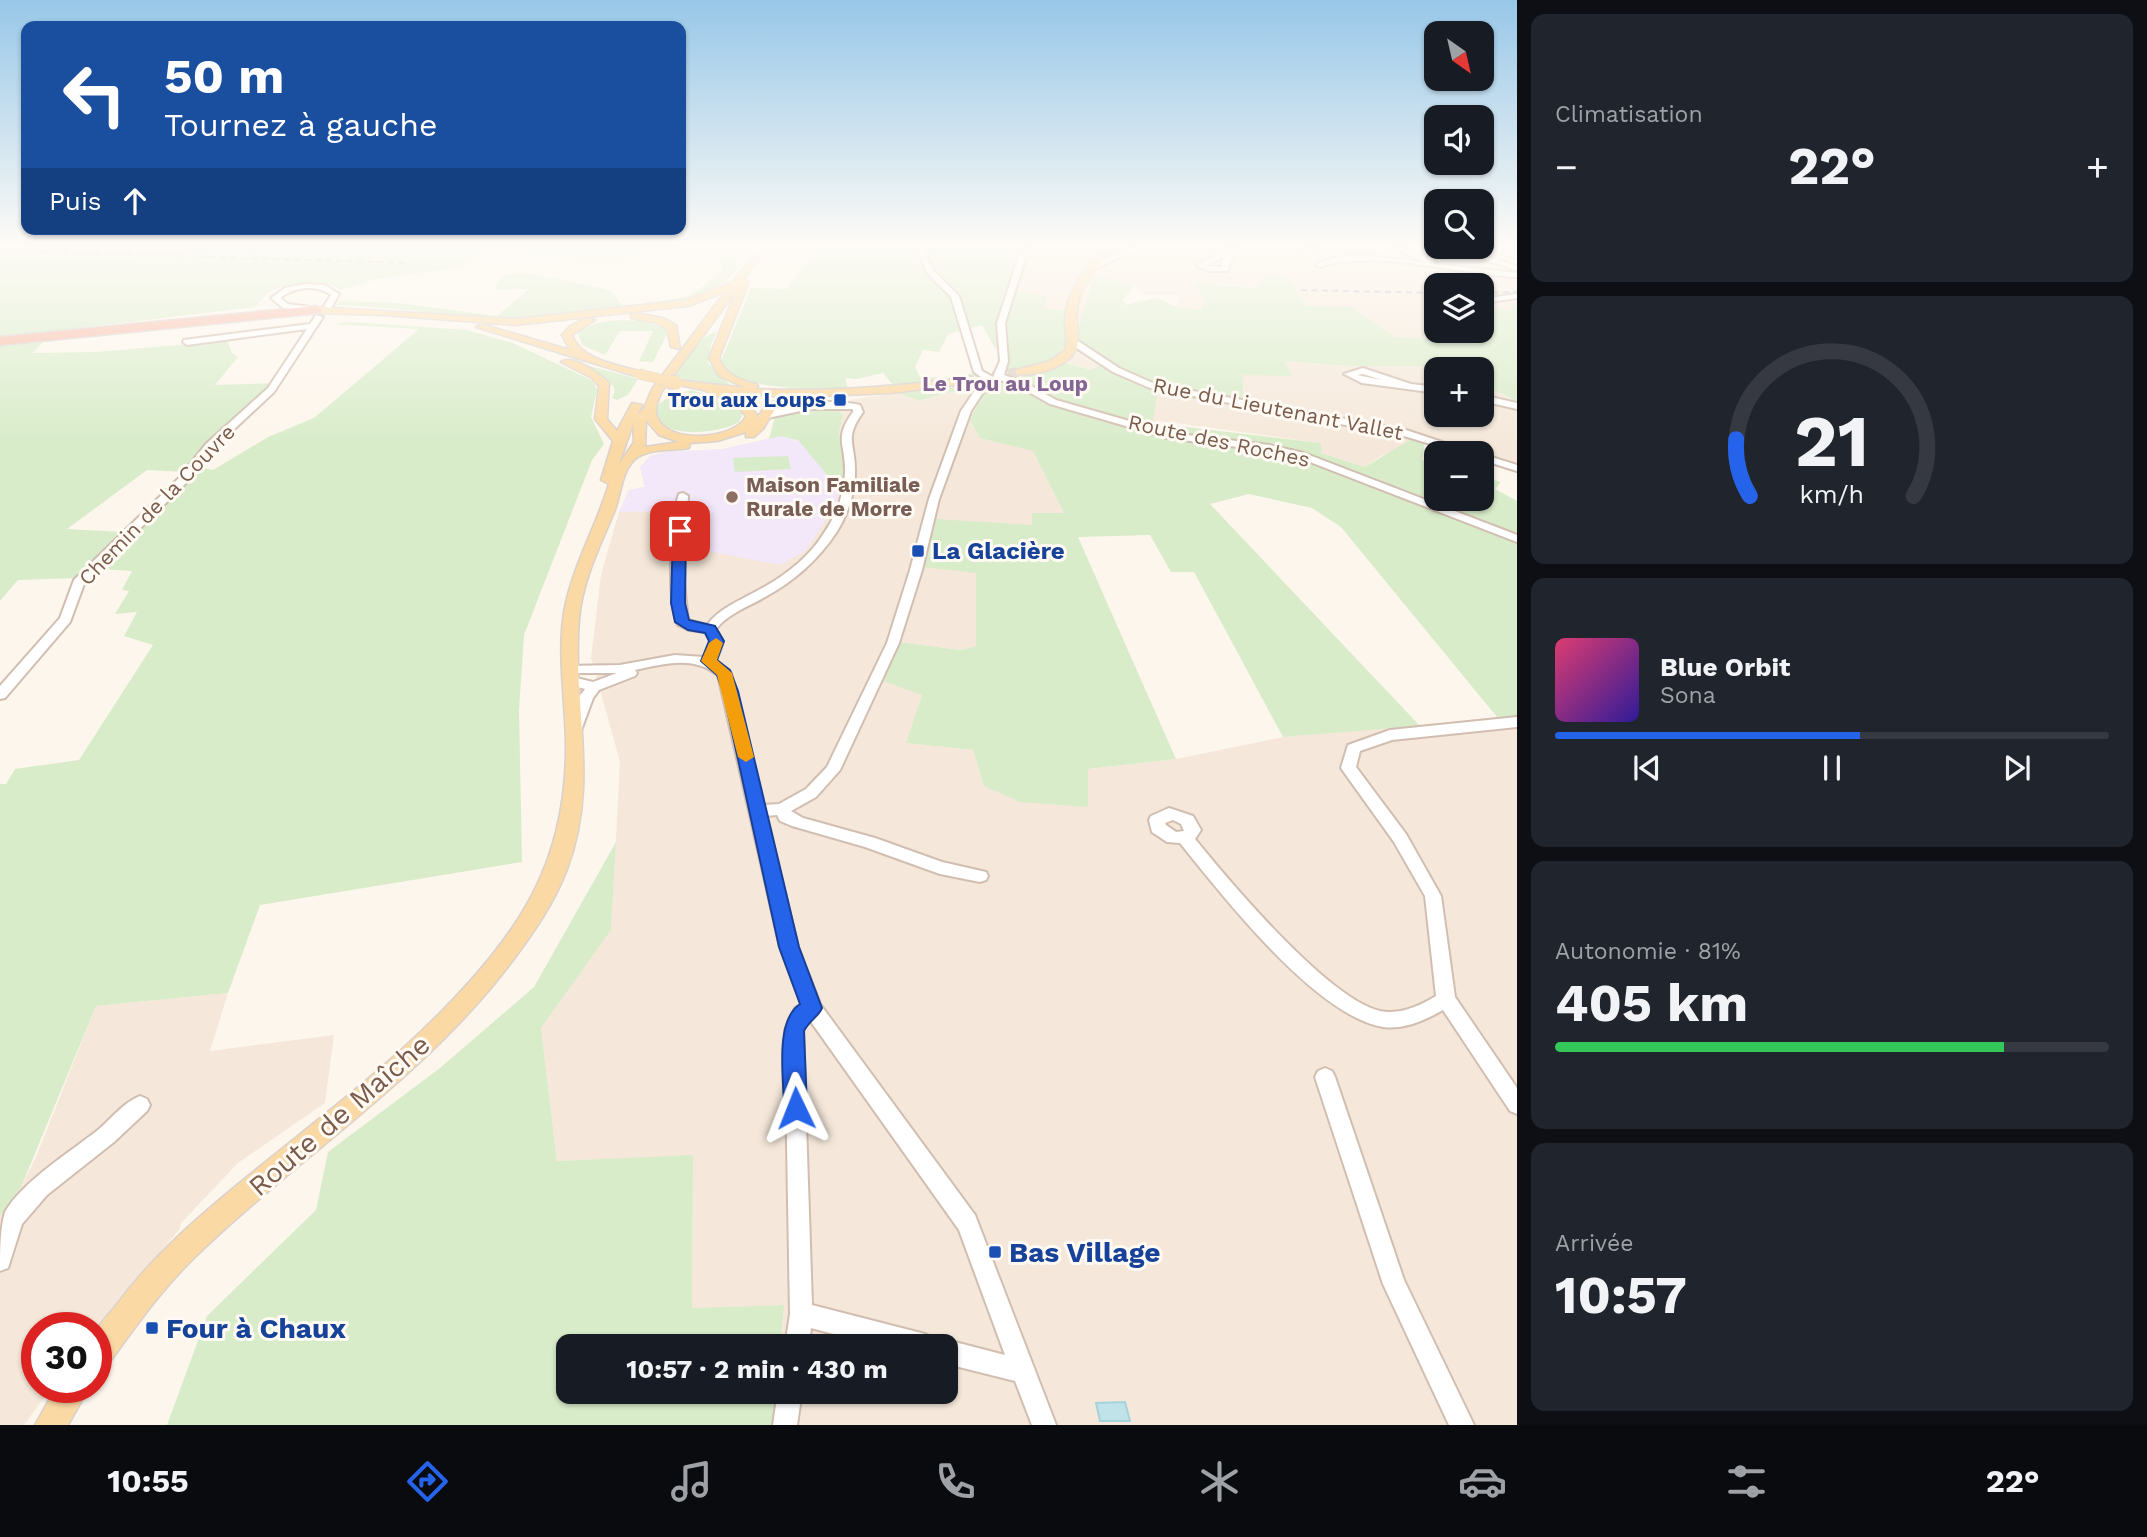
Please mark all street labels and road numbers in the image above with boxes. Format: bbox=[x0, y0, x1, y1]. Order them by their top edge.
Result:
street label: Rue du Lieutenant Vallet bbox=[1151, 372, 1405, 445]
street label: Route des Roches bbox=[1126, 409, 1312, 472]
street label: Chemin de la Couvre bbox=[73, 419, 240, 590]
street label: Route de Maîche bbox=[242, 1028, 437, 1203]

